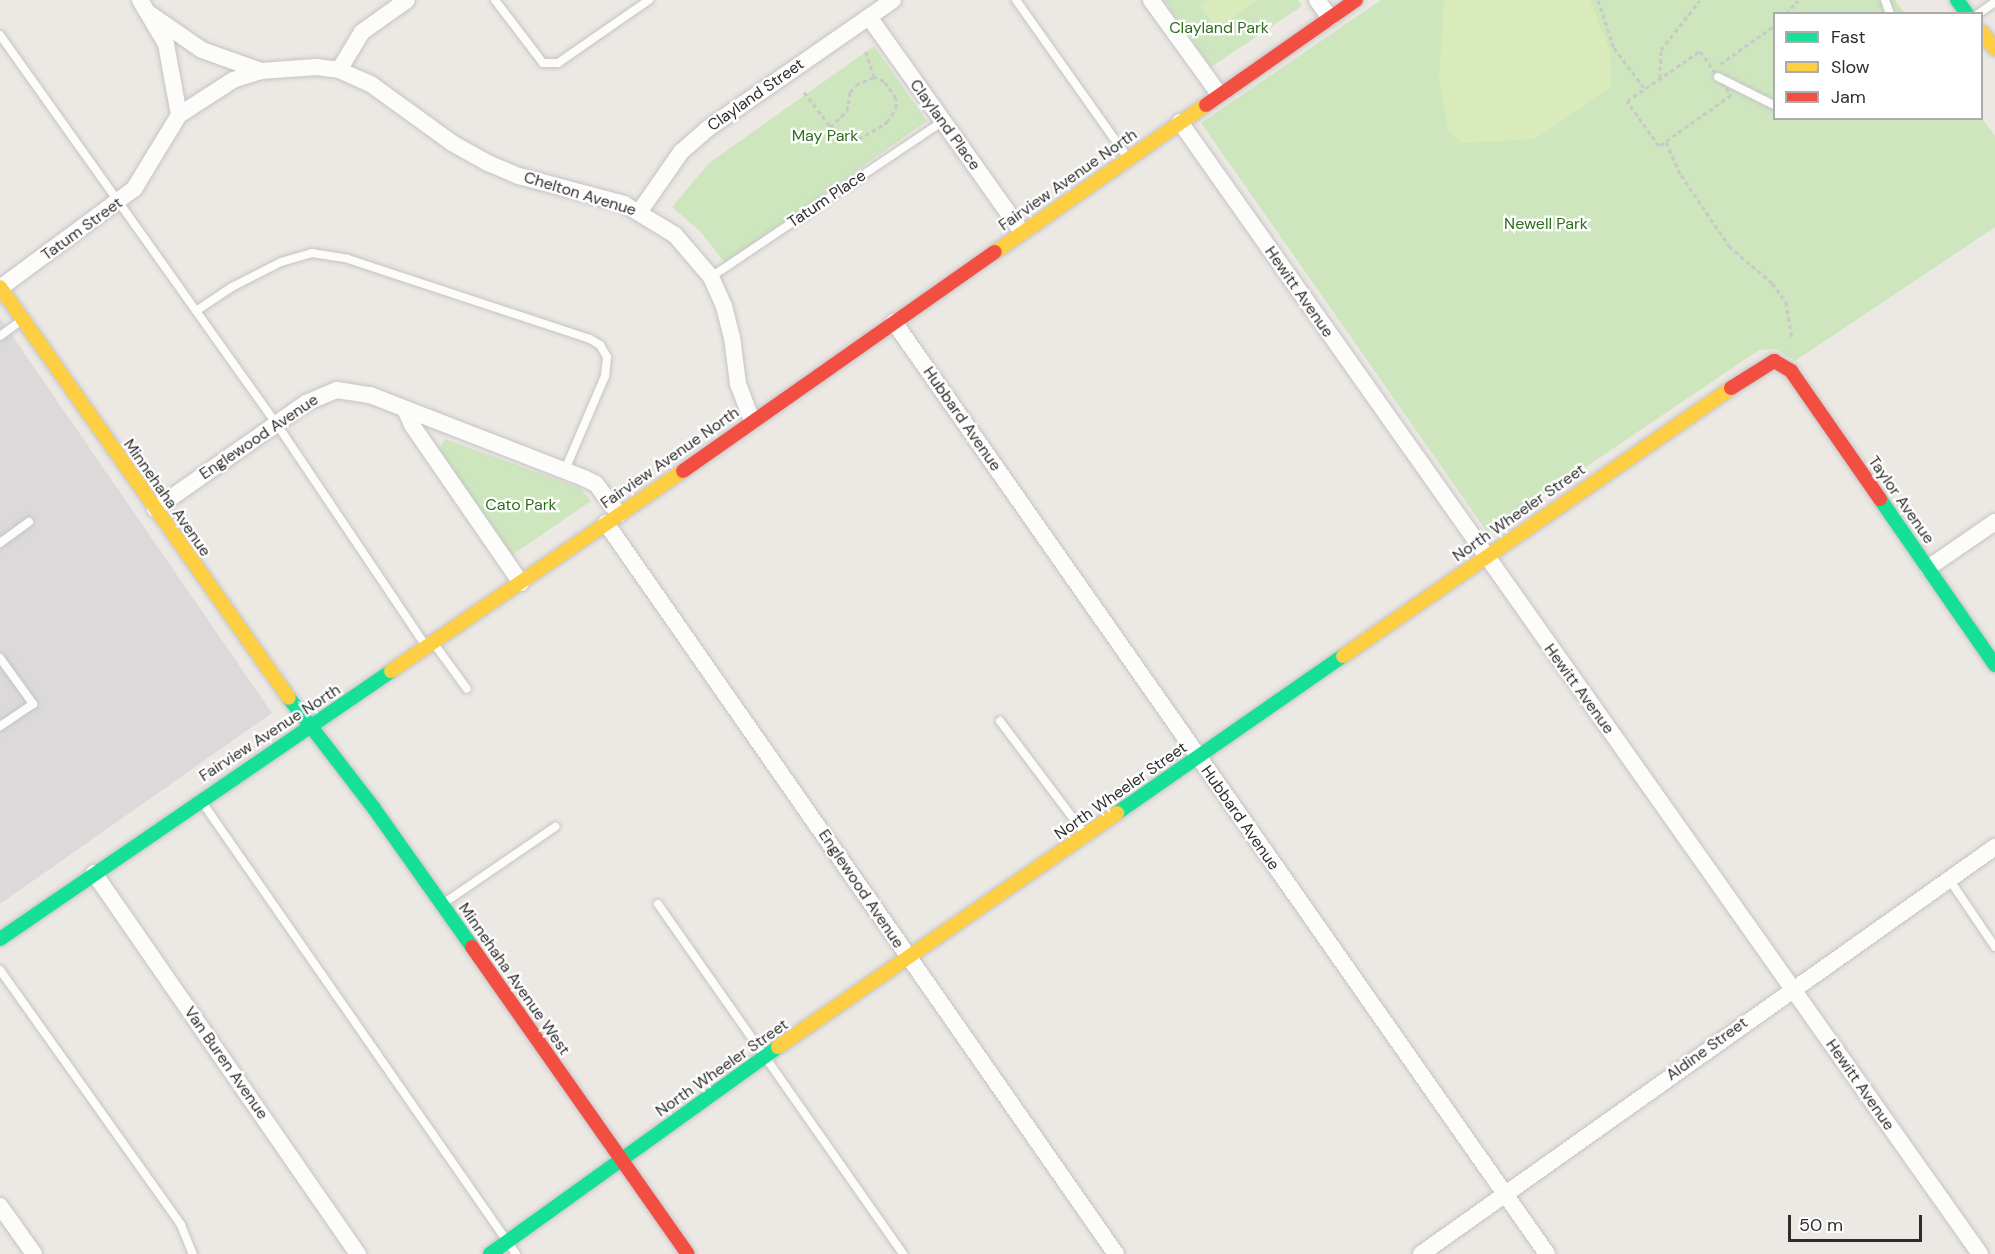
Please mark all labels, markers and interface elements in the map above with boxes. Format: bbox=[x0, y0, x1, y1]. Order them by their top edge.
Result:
legend bbox=[1773, 12, 1983, 120]
park label: Clayland Park bbox=[1169, 18, 1269, 38]
text: Fast bbox=[1831, 25, 1866, 49]
street label: Clayland Street bbox=[704, 55, 808, 135]
text: Slow bbox=[1831, 55, 1870, 79]
street label: Clayland Place bbox=[906, 76, 984, 174]
text: Jam bbox=[1831, 85, 1866, 109]
street label: Fairview Avenue North bbox=[995, 125, 1141, 235]
park label: May Park bbox=[792, 126, 858, 146]
street label: Tatum Place bbox=[784, 166, 870, 232]
street label: Chelton Avenue bbox=[521, 168, 639, 220]
street label: Tatum Street bbox=[38, 193, 126, 265]
park label: Newell Park bbox=[1504, 214, 1588, 234]
street label: Hewitt Avenue bbox=[1260, 243, 1338, 341]
street label: Hubbard Avenue bbox=[919, 363, 1005, 475]
street label: Englewood Avenue bbox=[196, 390, 322, 484]
street label: Fairview Avenue North bbox=[597, 403, 743, 513]
street label: Minnehaha Avenue bbox=[119, 435, 215, 561]
street label: Taylor Avenue bbox=[1864, 452, 1938, 548]
street label: North Wheeler Street bbox=[1449, 460, 1589, 566]
park label: Cato Park bbox=[485, 495, 557, 515]
street label: Hewitt Avenue bbox=[1540, 640, 1618, 738]
street label: Fairview Avenue North bbox=[196, 680, 344, 786]
street label: North Wheeler Street bbox=[1051, 738, 1191, 844]
street label: Hubbard Avenue bbox=[1197, 762, 1283, 874]
street label: Englewood Avenue bbox=[814, 826, 908, 952]
street label: Minnehaha Avenue West bbox=[454, 899, 574, 1059]
street label: Van Buren Avenue bbox=[180, 1003, 272, 1123]
street label: Aldine Street bbox=[1663, 1013, 1751, 1085]
street label: North Wheeler Street bbox=[652, 1015, 792, 1121]
street label: Hewitt Avenue bbox=[1821, 1036, 1899, 1134]
scale bar bbox=[1791, 1203, 1924, 1241]
text: 50 m bbox=[1799, 1213, 1843, 1237]

